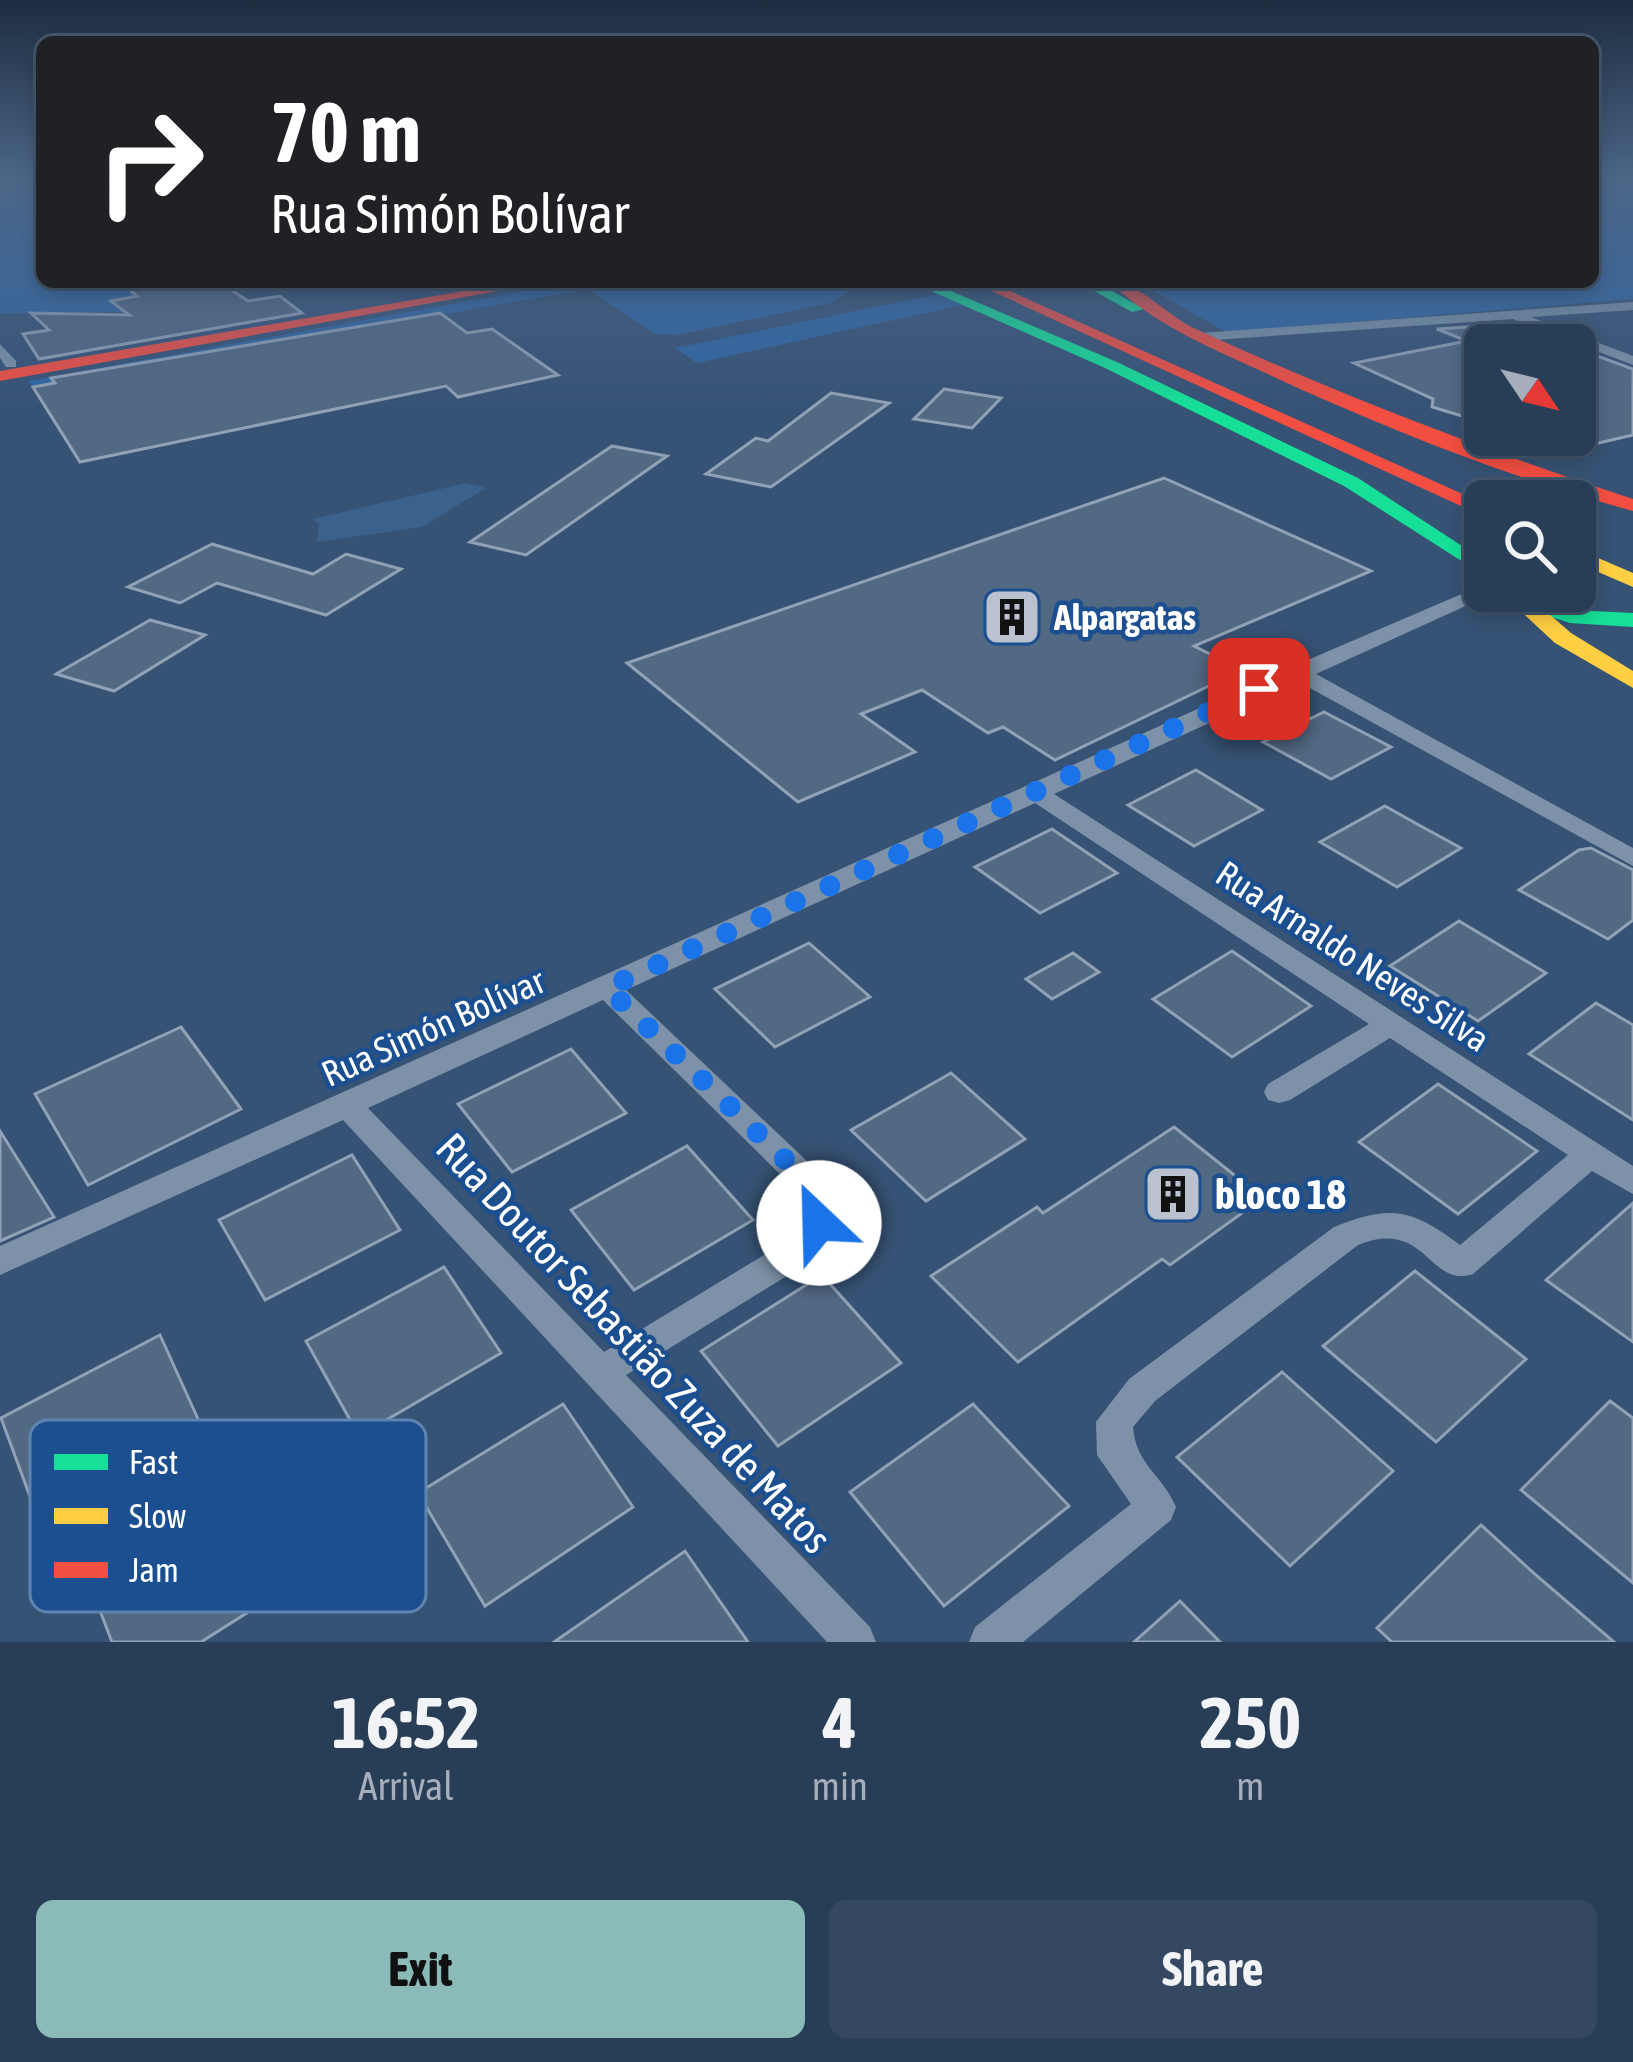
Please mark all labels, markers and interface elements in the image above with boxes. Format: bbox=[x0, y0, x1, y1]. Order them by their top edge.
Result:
icon: right bbox=[72, 84, 228, 240]
text: 70 m bbox=[270, 84, 421, 180]
text: Rua Simón Bolívar bbox=[270, 183, 629, 244]
north arrow bbox=[1464, 324, 1596, 456]
map controls bbox=[1464, 324, 1596, 612]
button: search bbox=[1464, 480, 1596, 612]
building icon: Alpargatas bbox=[981, 586, 1043, 648]
place label: Alpargatas bbox=[1053, 596, 1196, 638]
pin bbox=[1208, 638, 1310, 740]
icon: arrive bbox=[1226, 656, 1292, 722]
street label: Rua Arnaldo Neves Silva bbox=[1209, 852, 1497, 1060]
street label: Rua Simón Bolívar bbox=[315, 959, 552, 1095]
street label: Rua Doutor Sebastião Zuza de Matos bbox=[427, 1123, 841, 1563]
position arrow bbox=[756, 1160, 882, 1286]
building icon: bloco 18 bbox=[1142, 1163, 1204, 1225]
place label: bloco 18 bbox=[1215, 1170, 1346, 1218]
legend bbox=[30, 1420, 426, 1612]
text: Fast bbox=[129, 1443, 178, 1481]
text: Slow bbox=[129, 1497, 186, 1535]
text: Jam bbox=[129, 1551, 179, 1589]
text: 16:52 bbox=[332, 1681, 480, 1763]
text: 4 bbox=[823, 1681, 857, 1763]
text: 250 bbox=[1200, 1681, 1301, 1763]
text: Arrival bbox=[358, 1764, 454, 1808]
text: min bbox=[812, 1764, 868, 1808]
text: m bbox=[1236, 1764, 1264, 1808]
button: Exit bbox=[36, 1900, 805, 2038]
button: Share bbox=[829, 1900, 1597, 2038]

